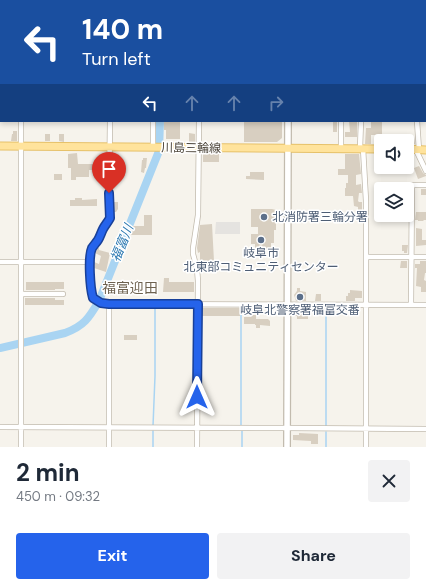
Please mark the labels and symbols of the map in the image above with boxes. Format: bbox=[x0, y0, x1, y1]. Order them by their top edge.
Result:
street label: 川島三輪線 bbox=[161, 139, 221, 157]
pin bbox=[92, 152, 126, 193]
place label: 北消防署三輪分署 bbox=[272, 209, 368, 225]
marker: 北消防署三輪分署 bbox=[259, 212, 269, 222]
water label: 福富川 bbox=[107, 220, 138, 264]
marker: 岐阜市 北東部コミュニティセンター bbox=[256, 235, 266, 245]
place label: 岐阜市 北東部コミュニティセンター bbox=[183, 245, 339, 275]
district label: 福富迎田 bbox=[102, 279, 158, 297]
marker: 岐阜北警察署福富交番 bbox=[295, 292, 305, 302]
place label: 岐阜北警察署福富交番 bbox=[240, 302, 360, 318]
position arrow bbox=[176, 376, 218, 418]

